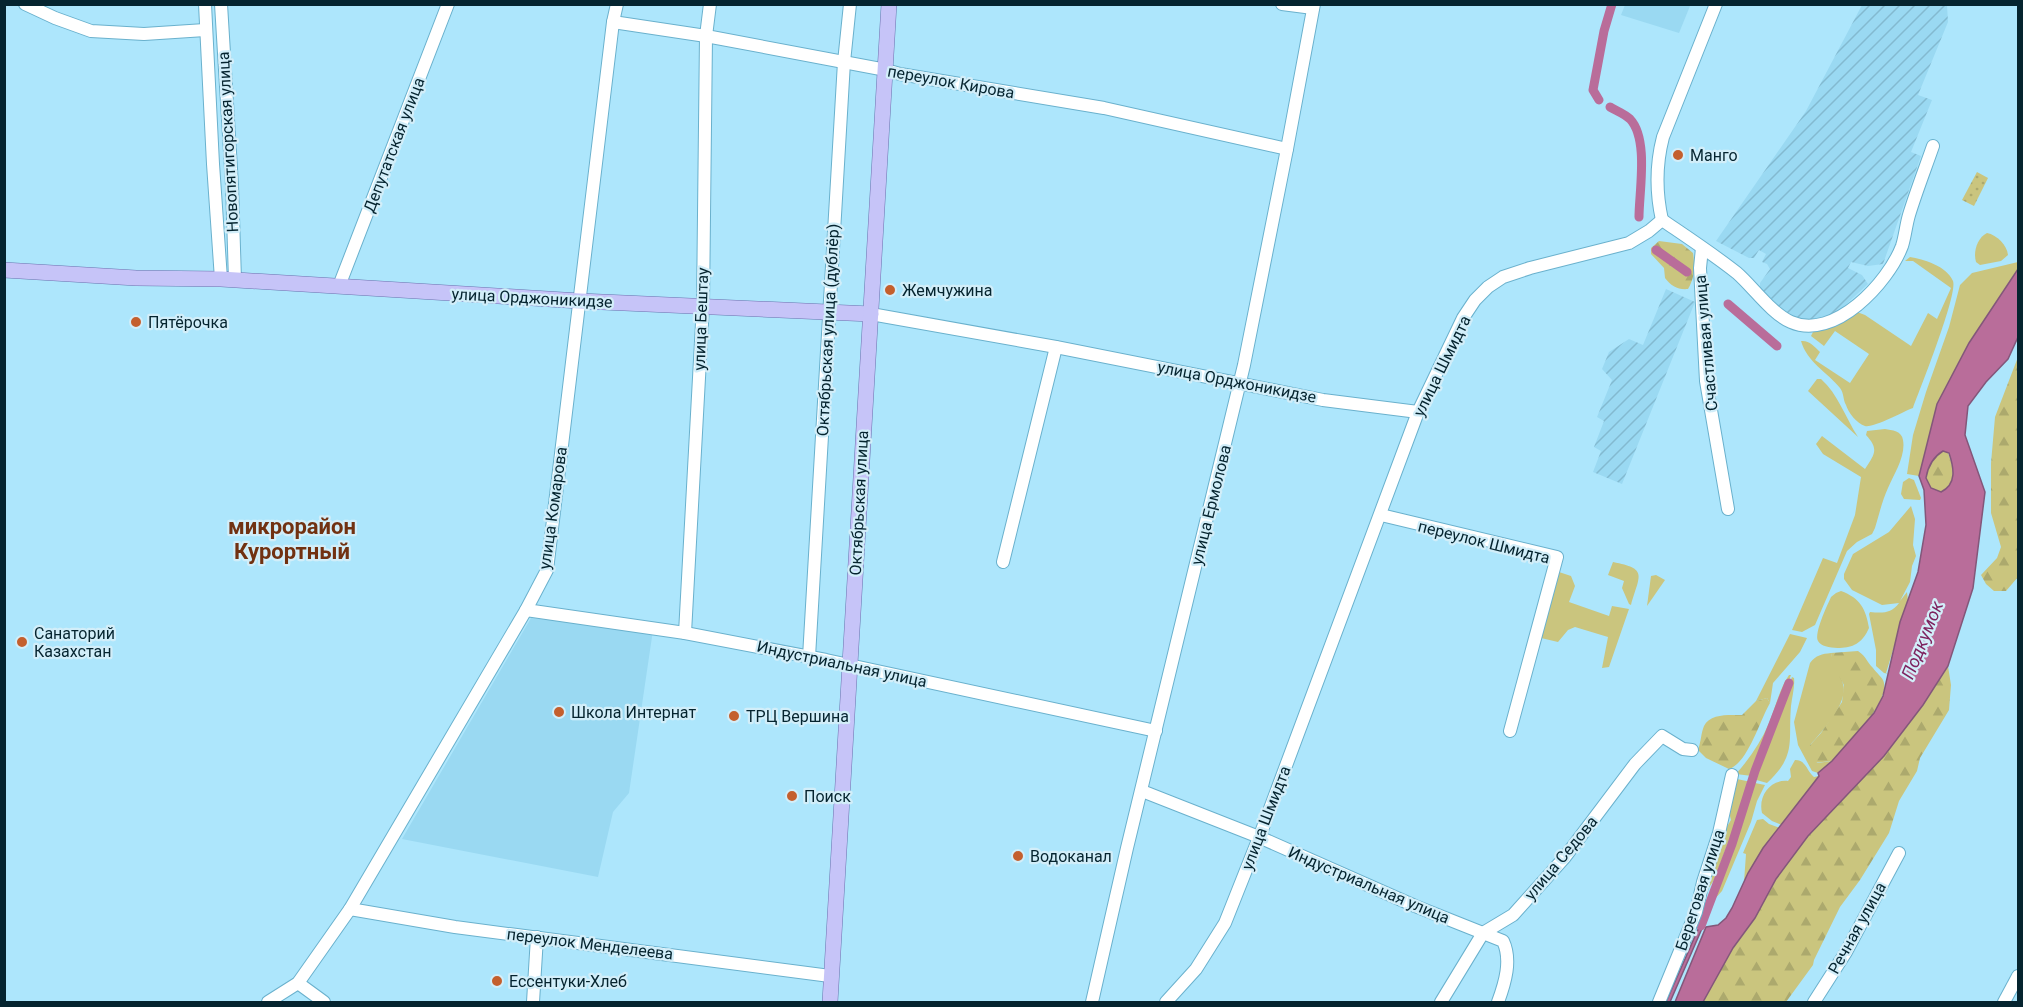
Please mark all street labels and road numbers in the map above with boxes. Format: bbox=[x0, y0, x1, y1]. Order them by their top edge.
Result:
street label: Новопятигорская улица bbox=[214, 51, 242, 233]
street label: переулок Кирова bbox=[886, 61, 1016, 103]
street label: Депутатская улица bbox=[360, 75, 428, 215]
street label: Октябрьская улица (дублёр) bbox=[813, 223, 843, 437]
street label: улица Бештау bbox=[690, 267, 712, 371]
street label: Счастливая улица bbox=[1691, 274, 1721, 412]
street label: улица Орджоникидзе bbox=[451, 284, 613, 312]
street label: улица Шмидта bbox=[1409, 312, 1475, 420]
street label: улица Орджоникидзе bbox=[1156, 357, 1318, 407]
street label: Октябрьская улица bbox=[846, 430, 872, 576]
street label: улица Ермолова bbox=[1187, 443, 1235, 567]
street label: улица Комарова bbox=[535, 445, 571, 571]
street label: переулок Шмидта bbox=[1416, 516, 1552, 568]
street label: Индустриальная улица bbox=[755, 637, 929, 691]
street label: улица Шмидта bbox=[1237, 763, 1295, 873]
street label: улица Седова bbox=[1520, 812, 1602, 904]
street label: Береговая улица bbox=[1671, 827, 1729, 953]
street label: Индустриальная улица bbox=[1286, 842, 1452, 928]
street label: Речная улица bbox=[1824, 879, 1890, 977]
street label: переулок Менделеева bbox=[506, 924, 674, 964]

